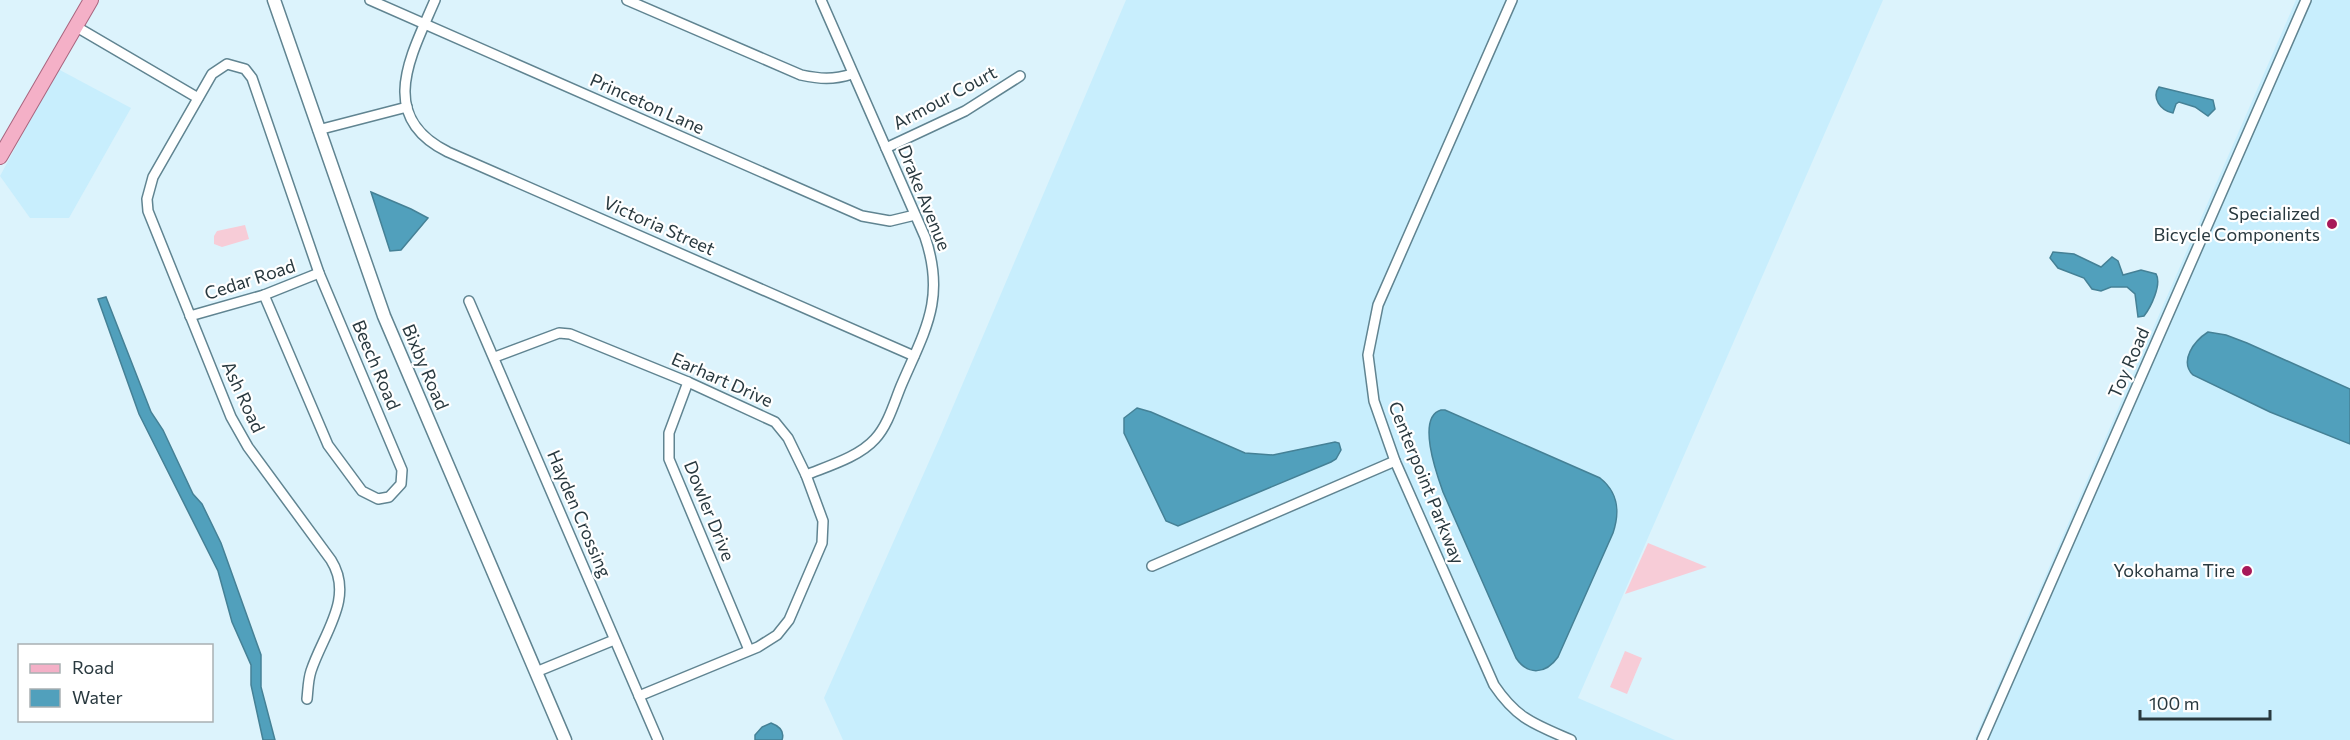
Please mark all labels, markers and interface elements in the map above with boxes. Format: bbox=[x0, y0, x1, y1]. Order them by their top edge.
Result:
street label: Armour Court bbox=[889, 61, 1000, 134]
street label: Princeton Lane bbox=[587, 68, 708, 138]
street label: Drake Avenue bbox=[894, 142, 956, 254]
street label: Victoria Street bbox=[600, 191, 718, 259]
place label: Specialized Bicycle Components bbox=[2154, 202, 2320, 245]
marker: Specialized Bicycle Components bbox=[2325, 217, 2339, 231]
street label: Cedar Road bbox=[201, 254, 298, 304]
street label: Beech Road bbox=[348, 316, 406, 413]
street label: Bixby Road bbox=[398, 320, 454, 413]
street label: Toy Road bbox=[2103, 324, 2153, 402]
street label: Earhart Drive bbox=[668, 347, 776, 411]
street label: Ash Road bbox=[218, 357, 270, 436]
street label: Centerpoint Parkway bbox=[1384, 398, 1470, 567]
street label: Hayden Crossing bbox=[543, 447, 617, 581]
street label: Dowler Drive bbox=[680, 457, 740, 564]
place label: Yokohama Tire bbox=[2113, 559, 2235, 581]
marker: Yokohama Tire bbox=[2240, 564, 2254, 578]
legend bbox=[18, 644, 213, 722]
text: Road bbox=[72, 656, 114, 678]
scale bar bbox=[2140, 683, 2270, 721]
text: Water bbox=[72, 686, 123, 708]
text: 100 m bbox=[2149, 692, 2199, 714]

